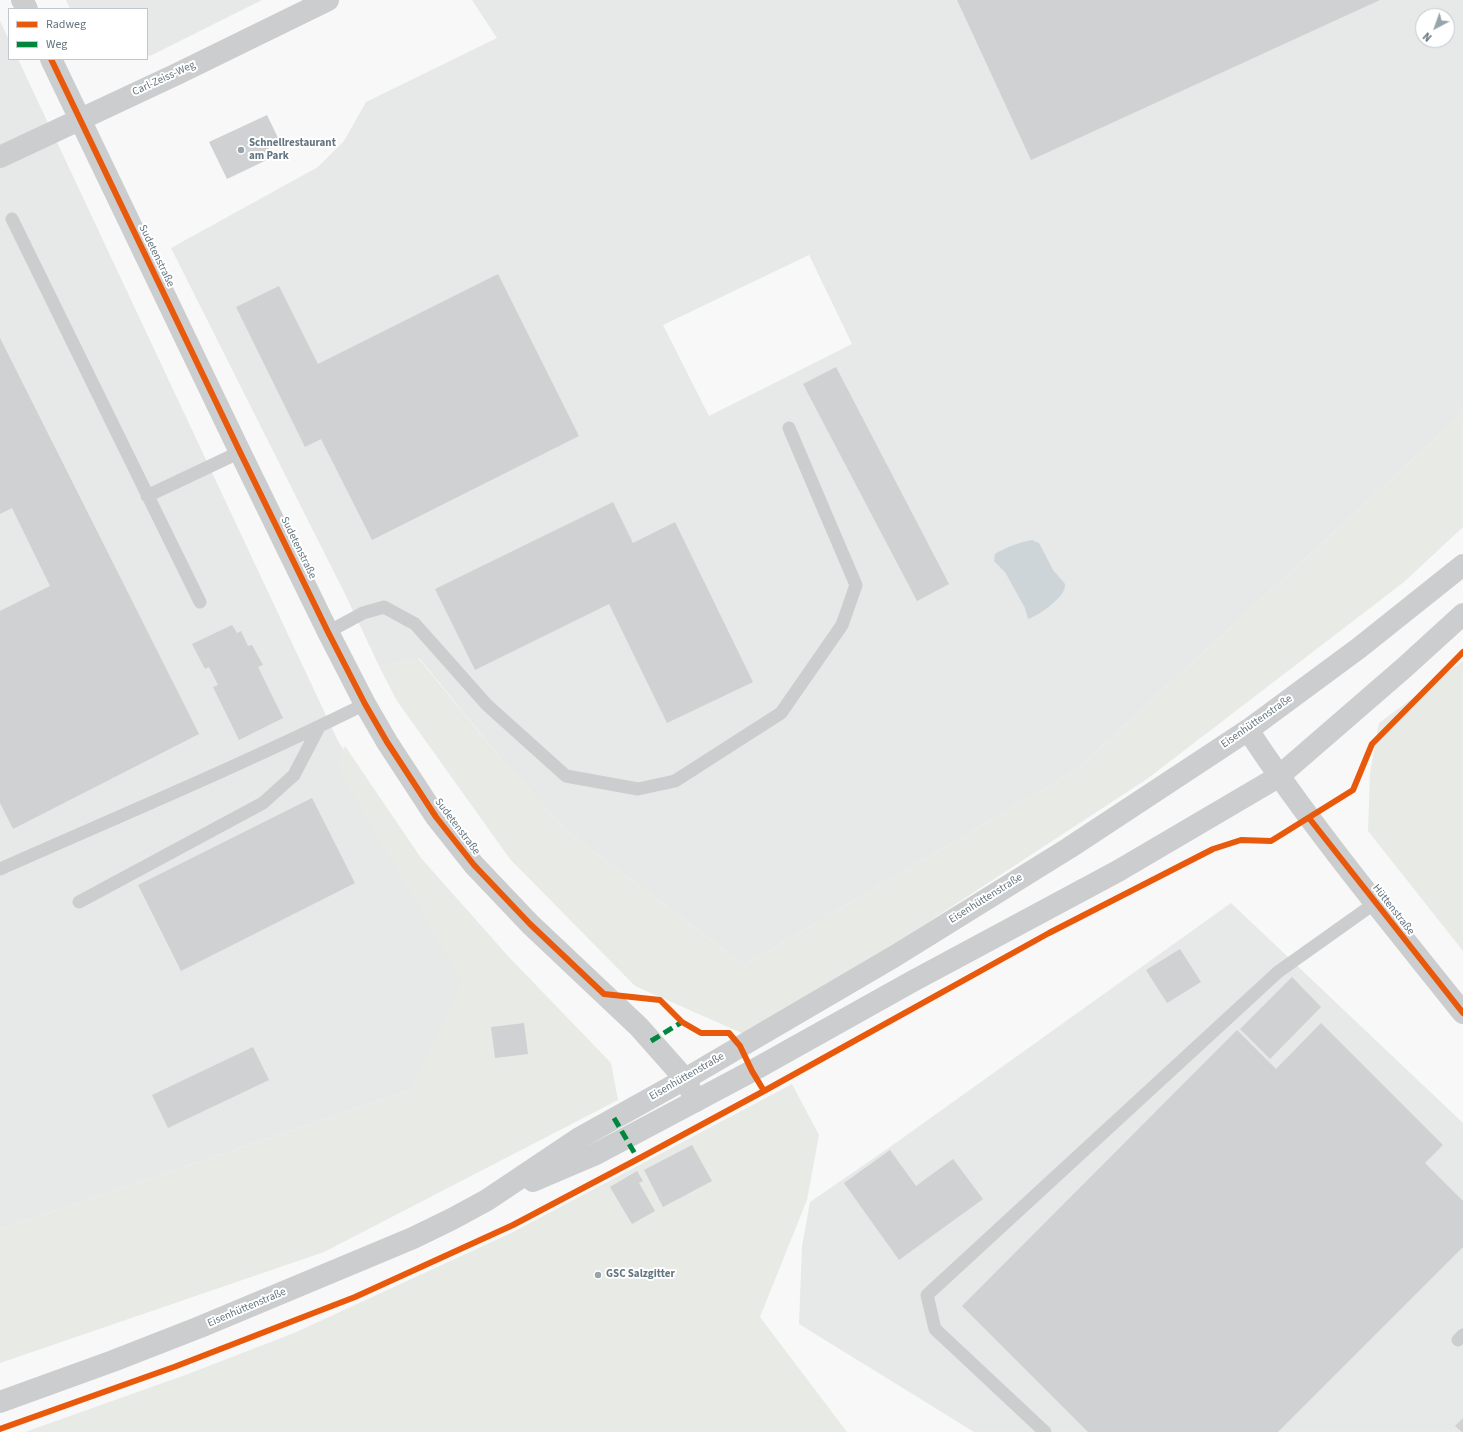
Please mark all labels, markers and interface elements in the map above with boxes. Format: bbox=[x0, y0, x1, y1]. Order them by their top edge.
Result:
legend bbox=[8, 8, 148, 60]
north arrow bbox=[1415, 8, 1455, 48]
text: Radweg bbox=[46, 16, 86, 33]
text: N bbox=[1420, 29, 1435, 45]
text: Weg bbox=[46, 36, 67, 53]
street label: Carl-Zeiss-Weg bbox=[131, 59, 197, 99]
place label: Schnellrestaurant am Park bbox=[249, 137, 336, 163]
marker: Schnellrestaurant am Park bbox=[236, 145, 246, 155]
street label: Sudetenstraße bbox=[135, 223, 177, 289]
street label: Sudetenstraße bbox=[277, 515, 319, 581]
street label: Eisenhüttenstraße bbox=[1219, 692, 1295, 752]
street label: Sudetenstraße bbox=[431, 796, 483, 858]
street label: Eisenhüttenstraße bbox=[947, 871, 1025, 927]
street label: Hüttenstraße bbox=[1369, 882, 1417, 938]
street label: Eisenhüttenstraße bbox=[647, 1050, 727, 1104]
place label: GSC Salzgitter bbox=[606, 1268, 675, 1282]
marker: GSC Salzgitter bbox=[593, 1270, 603, 1280]
street label: Eisenhüttenstraße bbox=[206, 1285, 288, 1331]

